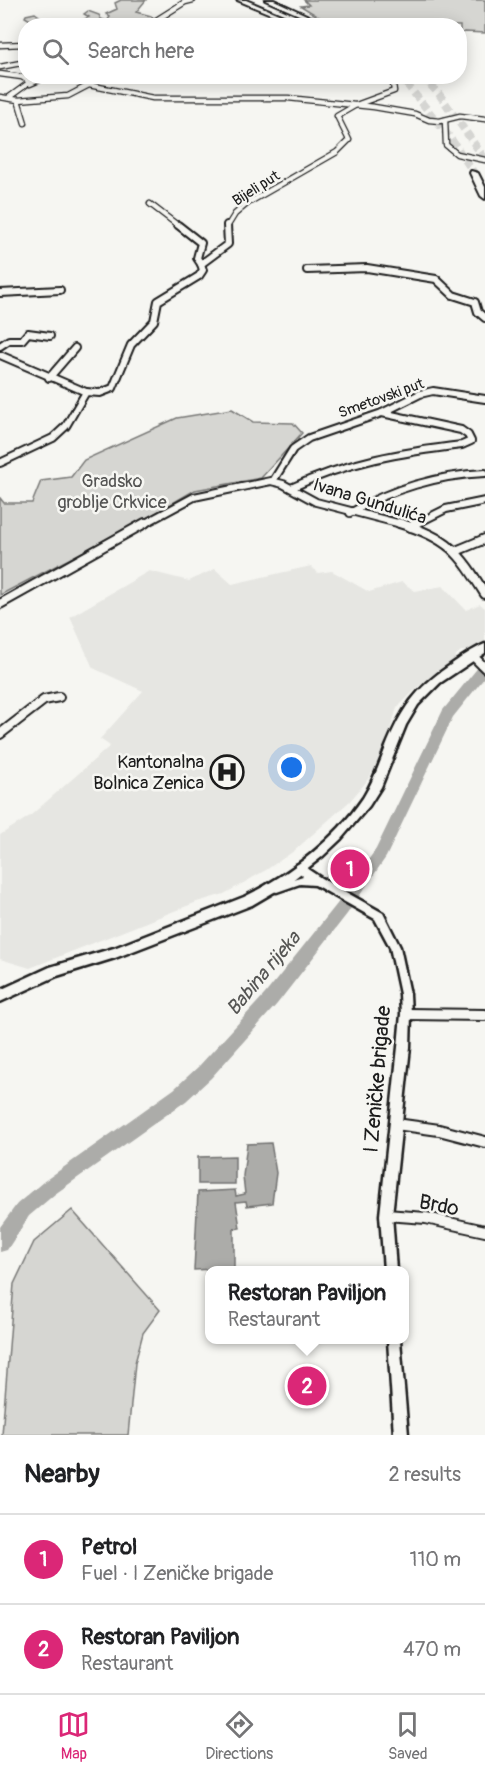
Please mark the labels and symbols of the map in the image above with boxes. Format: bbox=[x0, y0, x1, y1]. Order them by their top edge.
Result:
street label: Bijeli put bbox=[229, 166, 284, 210]
street label: Smetovski put bbox=[336, 374, 428, 423]
park label: Gradsko groblje Crkvice bbox=[57, 470, 167, 514]
street label: Ivana Gundulića bbox=[310, 473, 429, 530]
place label: Kantonalna Bolnica Zenica bbox=[93, 751, 204, 795]
your location bbox=[277, 753, 306, 782]
hospital icon: Kantonalna Bolnica Zenica bbox=[209, 754, 245, 790]
pin: 1 bbox=[330, 846, 370, 892]
water label: Babina rijeka bbox=[221, 925, 307, 1020]
street label: I Zeničke brigade bbox=[358, 1004, 397, 1154]
street label: Brdo bbox=[417, 1188, 461, 1223]
pin: 2 bbox=[288, 1364, 326, 1408]

